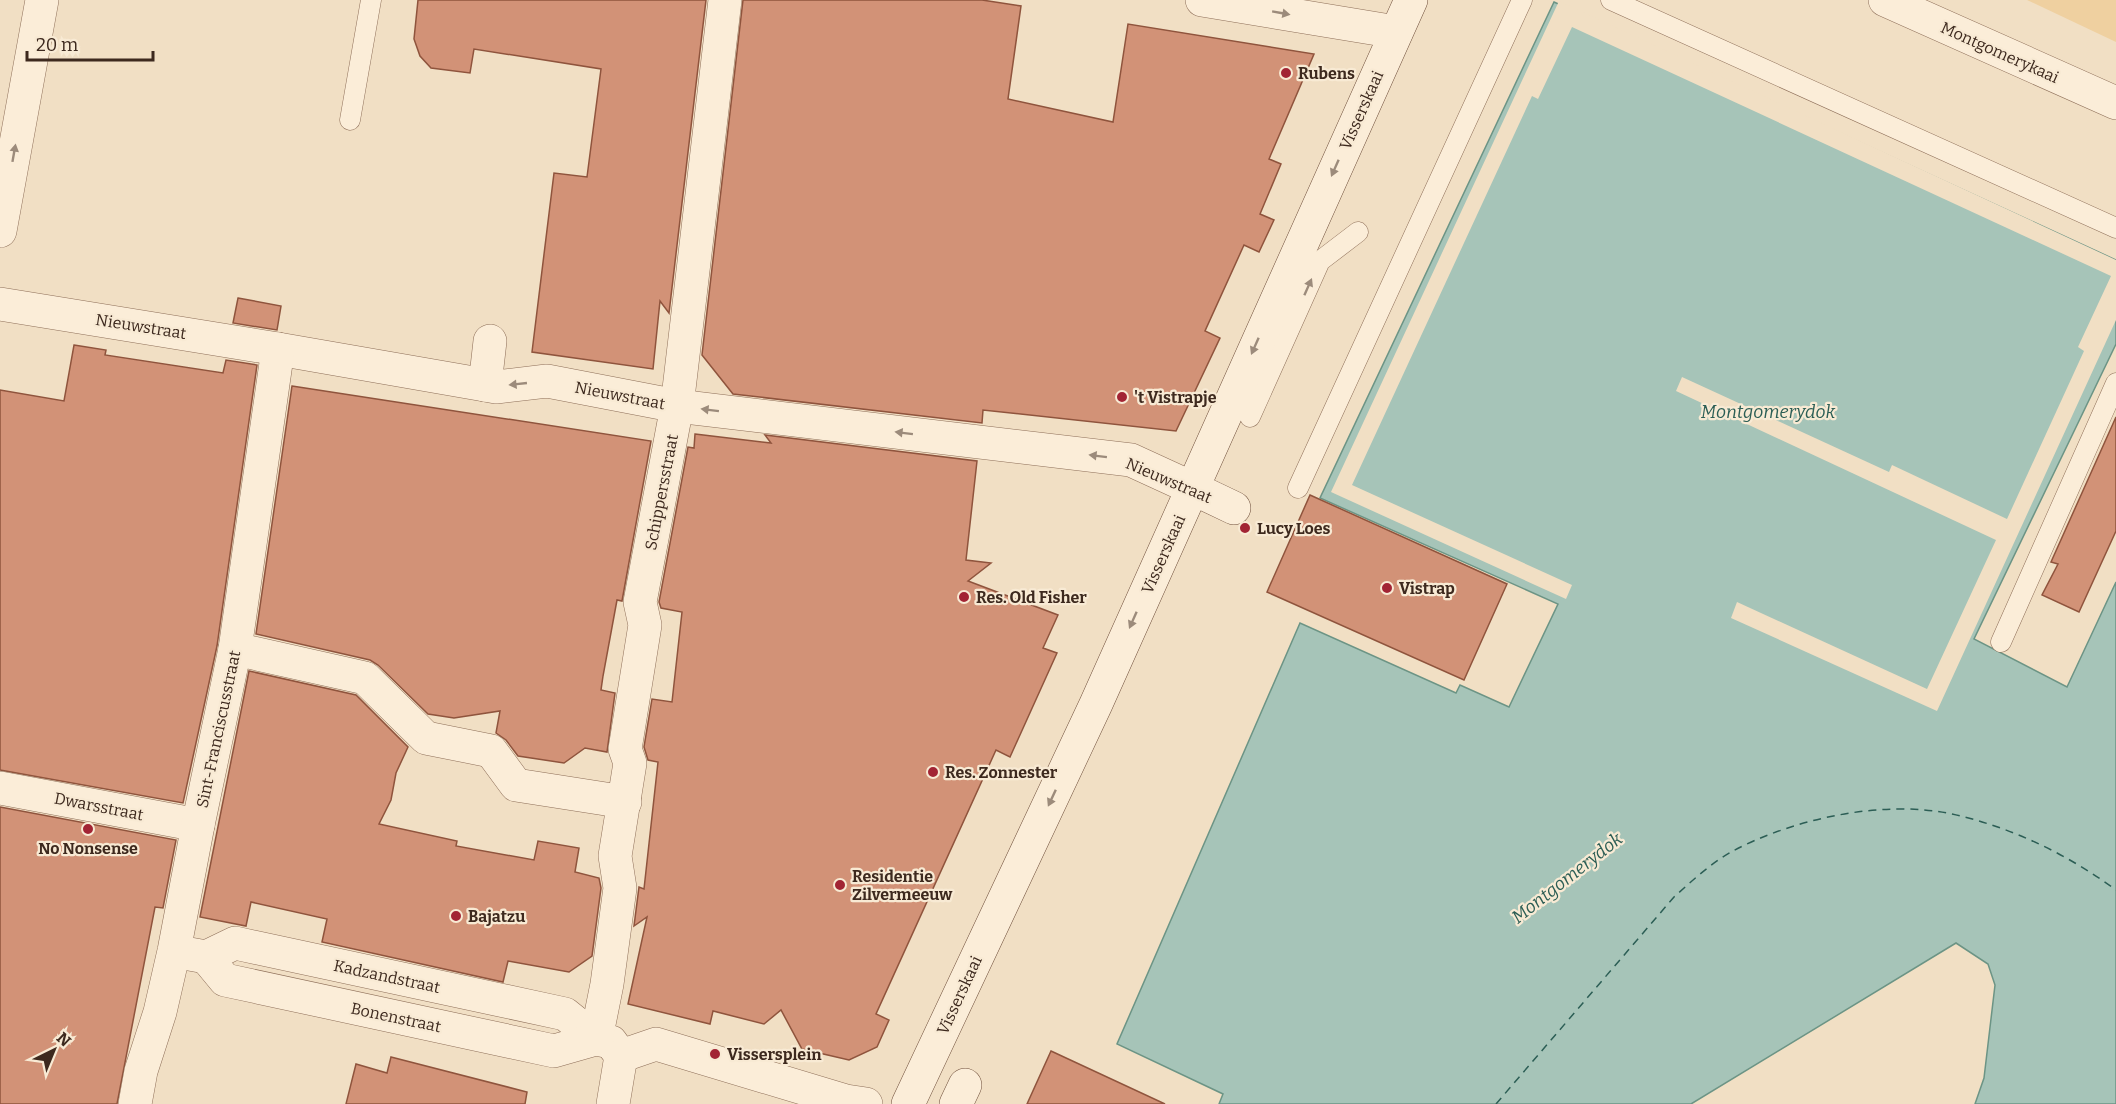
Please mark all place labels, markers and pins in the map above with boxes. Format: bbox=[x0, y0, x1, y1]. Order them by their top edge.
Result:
place label: Rubens bbox=[1298, 64, 1355, 83]
marker: Rubens bbox=[1279, 66, 1293, 80]
place label: 't Vistrapje bbox=[1134, 388, 1217, 407]
marker: 't Vistrapje bbox=[1115, 390, 1129, 404]
place label: Lucy Loes bbox=[1257, 519, 1331, 538]
marker: Lucy Loes bbox=[1238, 521, 1252, 535]
place label: Vistrap bbox=[1399, 579, 1455, 598]
marker: Vistrap bbox=[1380, 581, 1394, 595]
place label: Res. Old Fisher bbox=[976, 588, 1087, 607]
marker: Res. Old Fisher bbox=[957, 590, 971, 604]
place label: Res. Zonnester bbox=[945, 763, 1058, 782]
marker: Res. Zonnester bbox=[926, 765, 940, 779]
marker: No Nonsense bbox=[81, 822, 95, 836]
place label: No Nonsense bbox=[38, 839, 138, 858]
place label: Residentie Zilvermeeuw bbox=[852, 867, 953, 904]
marker: Residentie Zilvermeeuw bbox=[833, 878, 847, 892]
place label: Bajatzu bbox=[468, 907, 525, 926]
marker: Bajatzu bbox=[449, 909, 463, 923]
place label: Vissersplein bbox=[727, 1045, 822, 1064]
marker: Vissersplein bbox=[708, 1047, 722, 1061]

